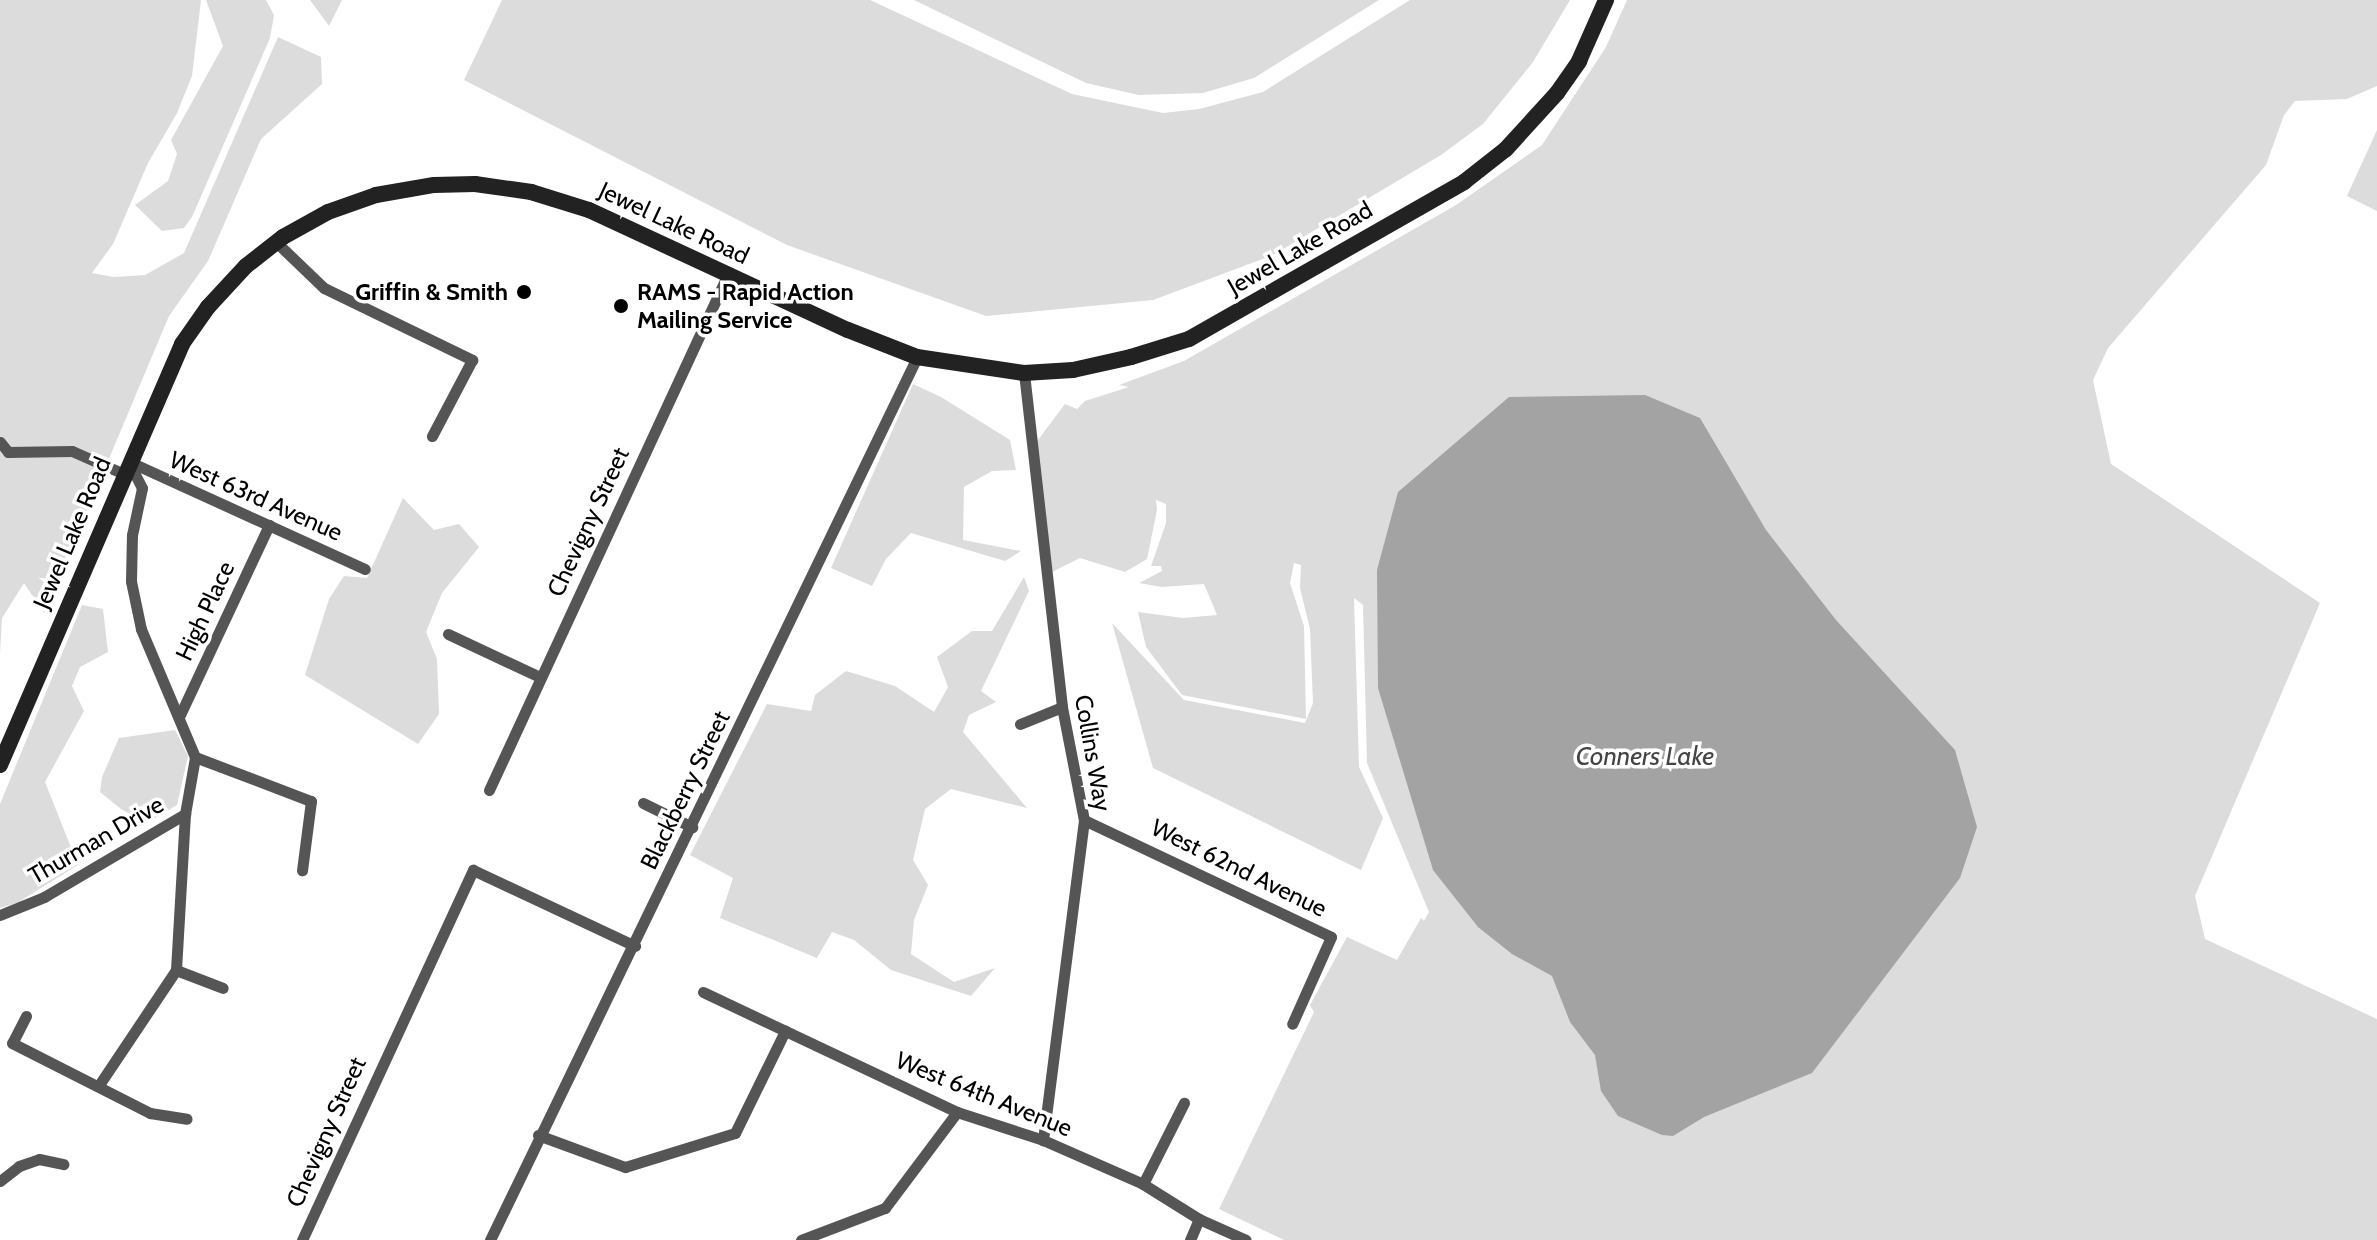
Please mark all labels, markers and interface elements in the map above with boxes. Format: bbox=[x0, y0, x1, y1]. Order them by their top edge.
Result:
street label: Jewel Lake Road bbox=[594, 176, 754, 270]
street label: Jewel Lake Road bbox=[1223, 195, 1377, 301]
place label: Griffin & Smith bbox=[355, 278, 508, 306]
place label: RAMS - Rapid Action Mailing Service bbox=[637, 278, 854, 334]
marker: Griffin & Smith bbox=[515, 283, 533, 301]
marker: RAMS - Rapid Action Mailing Service bbox=[612, 297, 630, 315]
street label: Chevigny Street bbox=[541, 443, 635, 601]
street label: West 63rd Avenue bbox=[165, 445, 347, 547]
street label: Jewel Lake Road bbox=[27, 453, 117, 613]
street label: High Place bbox=[170, 557, 240, 665]
street label: Collins Way bbox=[1069, 693, 1117, 813]
street label: Blackberry Street bbox=[634, 706, 736, 874]
water label: Conners Lake bbox=[1576, 741, 1714, 773]
street label: Thurman Drive bbox=[23, 790, 169, 890]
street label: West 62nd Avenue bbox=[1146, 813, 1332, 923]
street label: West 64th Avenue bbox=[892, 1046, 1076, 1142]
street label: Chevigny Street bbox=[280, 1053, 372, 1211]

